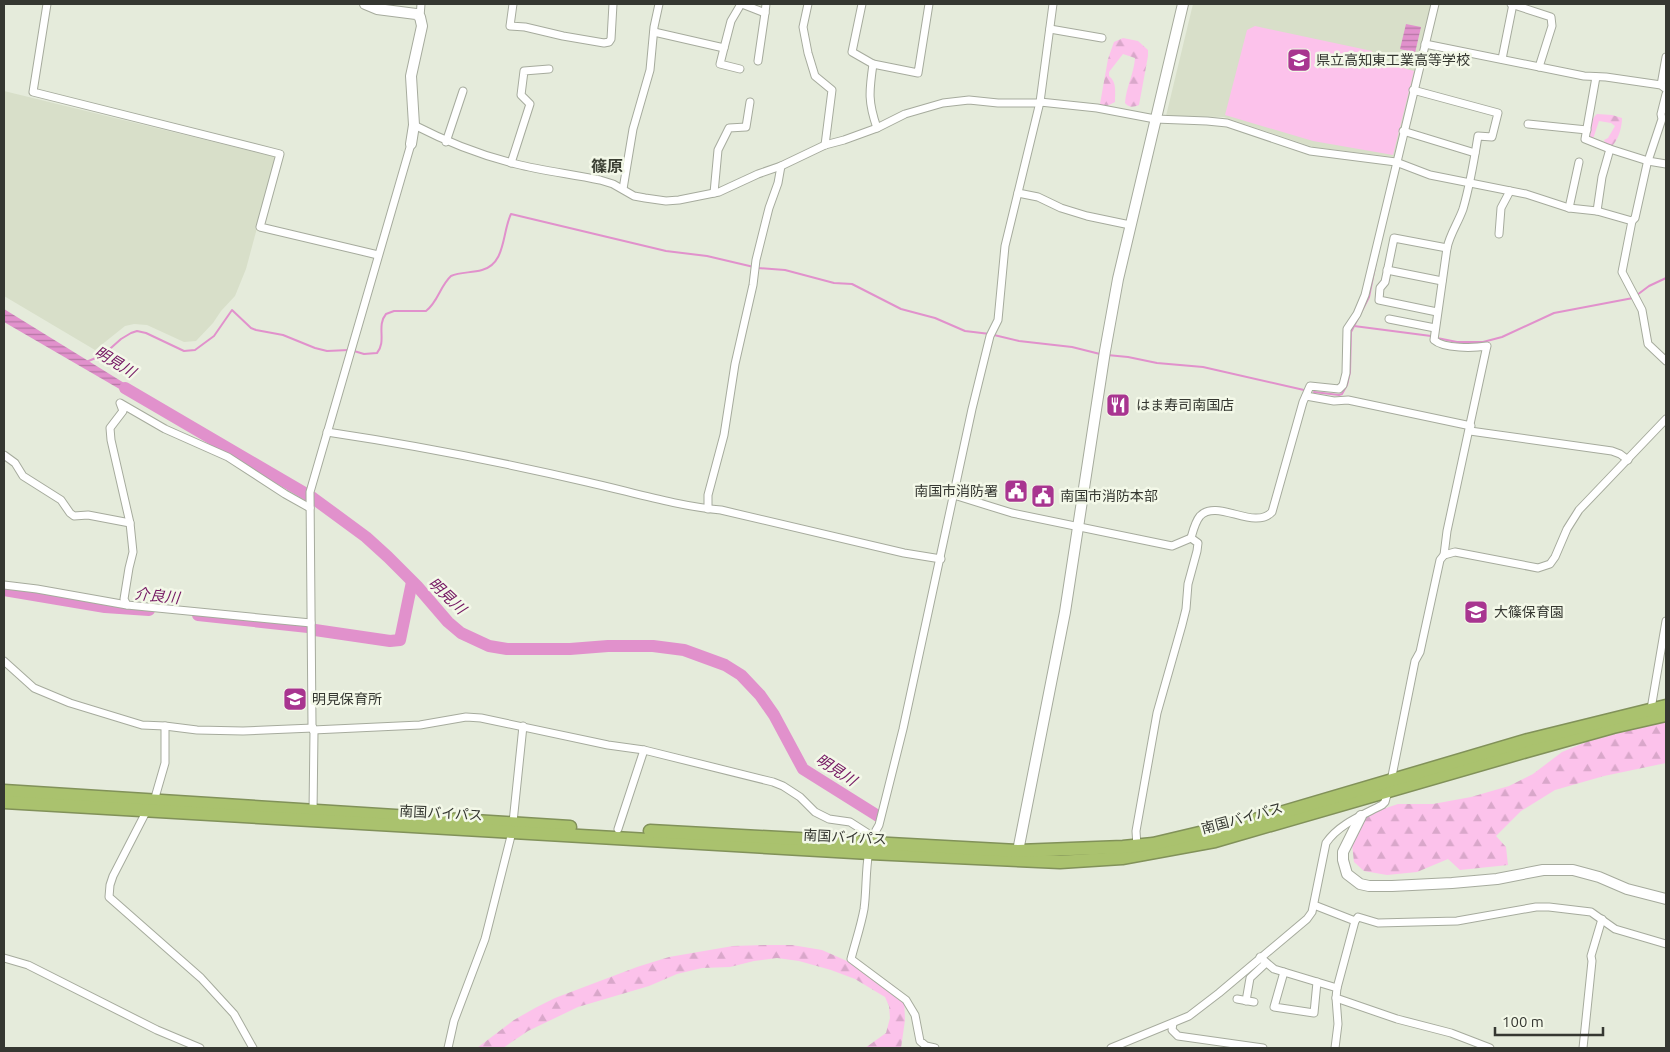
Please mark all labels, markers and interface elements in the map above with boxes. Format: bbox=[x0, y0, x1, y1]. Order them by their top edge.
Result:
school or university icon: 県立高知東工業高等学校 bbox=[1286, 47, 1312, 73]
place label: 県立高知東工業高等学校 bbox=[1316, 52, 1470, 68]
district label: 篠原 bbox=[591, 157, 623, 175]
water label: 明見川 bbox=[92, 343, 141, 381]
restaurant icon: はま寿司南国店 bbox=[1105, 392, 1131, 418]
place label: はま寿司南国店 bbox=[1136, 397, 1234, 413]
public building icon: 南国市消防署 bbox=[1003, 478, 1029, 504]
place label: 南国市消防署 bbox=[914, 483, 998, 499]
public building icon: 南国市消防本部 bbox=[1030, 483, 1056, 509]
place label: 南国市消防本部 bbox=[1060, 488, 1158, 504]
water label: 明見川 bbox=[425, 574, 471, 619]
water label: 介良川 bbox=[134, 585, 182, 607]
school or university icon: 大篠保育園 bbox=[1463, 599, 1489, 625]
place label: 大篠保育園 bbox=[1494, 604, 1564, 620]
school or university icon: 明見保育所 bbox=[282, 686, 308, 712]
place label: 明見保育所 bbox=[312, 691, 382, 707]
water label: 明見川 bbox=[813, 750, 861, 790]
street label: 南国バイパス bbox=[1199, 799, 1285, 837]
street label: 南国バイパス bbox=[399, 803, 483, 823]
street label: 南国バイパス bbox=[803, 827, 887, 847]
scale bar bbox=[1495, 1004, 1602, 1036]
text: 100 m bbox=[1502, 1013, 1544, 1030]

